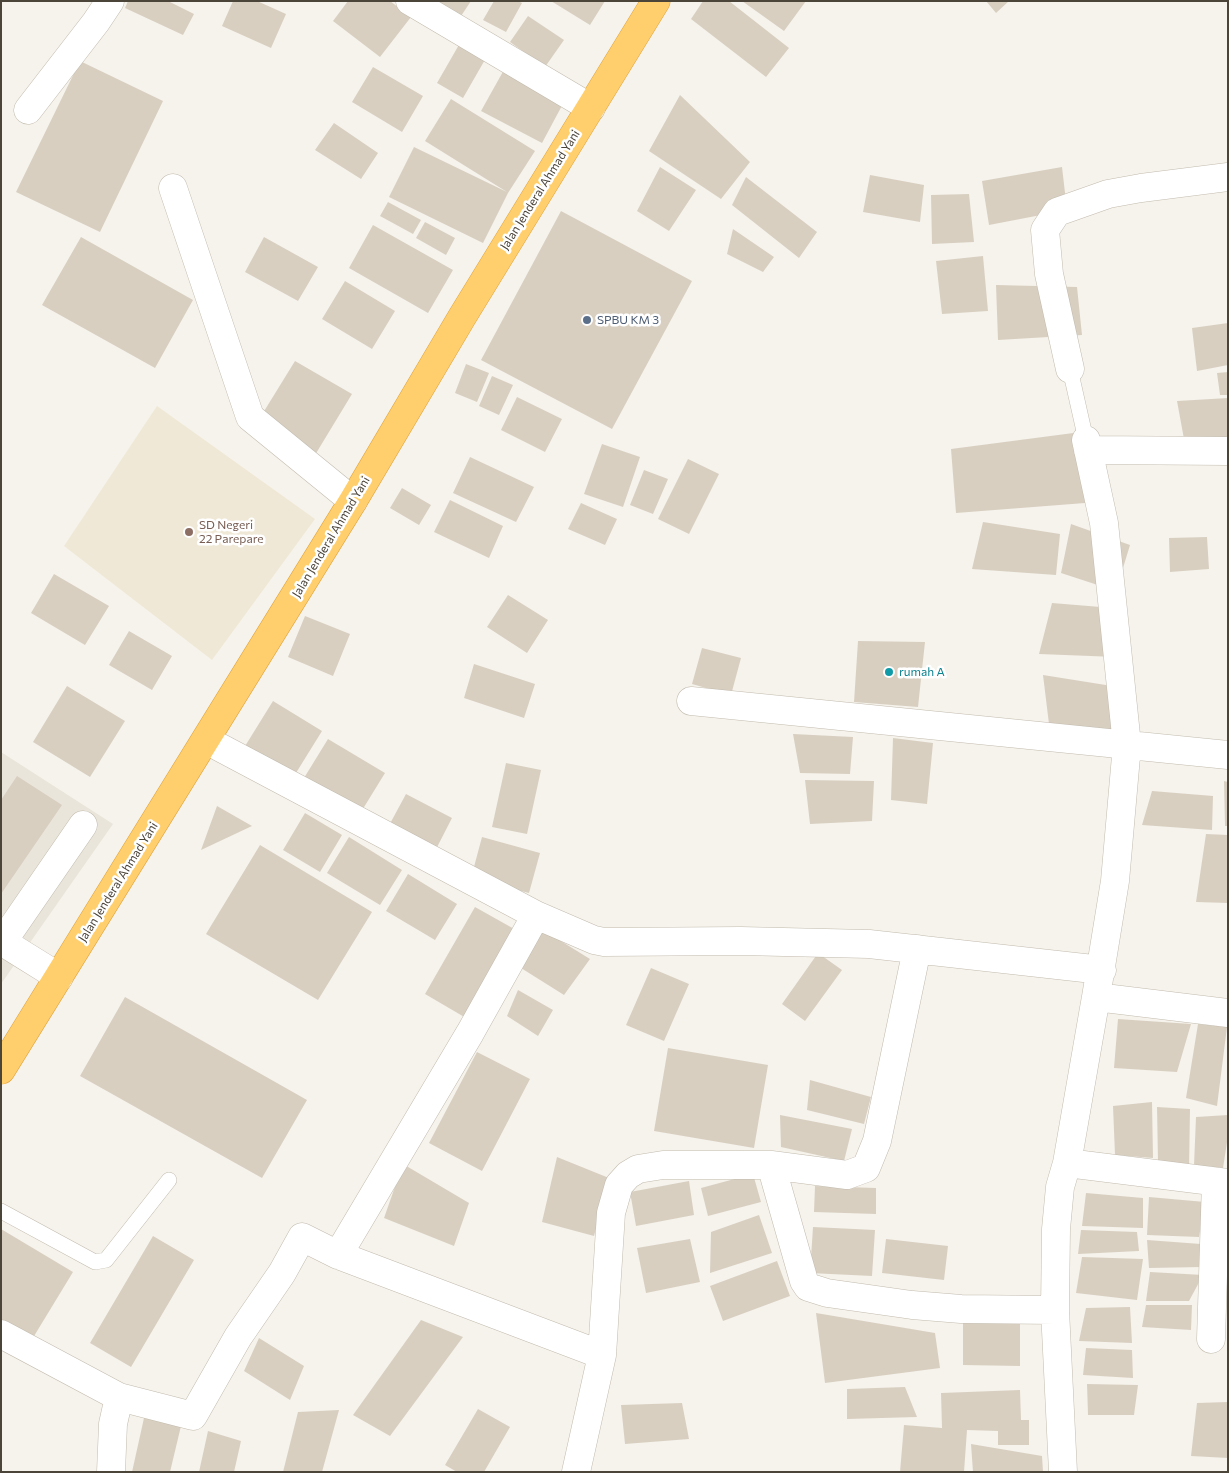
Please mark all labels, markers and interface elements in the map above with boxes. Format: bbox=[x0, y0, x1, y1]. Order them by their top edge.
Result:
street label: Jalan Jenderal Ahmad Yani bbox=[497, 127, 583, 253]
place label: SPBU KM 3 bbox=[597, 313, 659, 327]
marker: SPBU KM 3 bbox=[581, 314, 593, 326]
street label: Jalan Jenderal Ahmad Yani bbox=[289, 474, 373, 600]
place label: SD Negeri 22 Parepare bbox=[199, 518, 264, 546]
marker: SD Negeri 22 Parepare bbox=[183, 526, 195, 538]
place label: rumah A bbox=[899, 665, 945, 679]
marker: rumah A bbox=[883, 666, 895, 678]
street label: Jalan Jenderal Ahmad Yani bbox=[75, 819, 161, 945]

